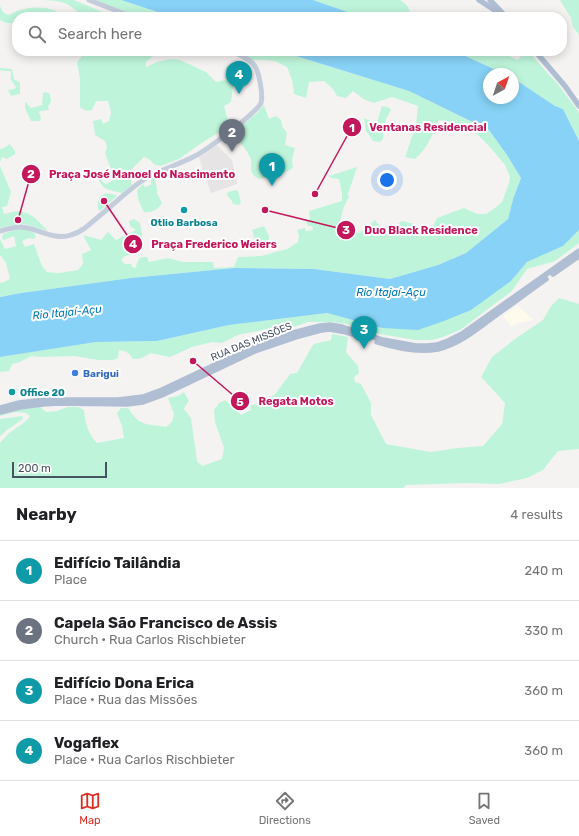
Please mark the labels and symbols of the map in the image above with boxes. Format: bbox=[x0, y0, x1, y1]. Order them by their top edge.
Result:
pin: 4 bbox=[226, 61, 252, 94]
north arrow bbox=[483, 68, 519, 104]
callout: Ventanas Residencial bbox=[342, 116, 495, 139]
pin: 2 bbox=[219, 119, 245, 152]
text: 1 bbox=[349, 121, 355, 135]
text: Ventanas Residencial bbox=[369, 121, 487, 134]
pin: 1 bbox=[259, 153, 285, 186]
callout: Praça José Manoel do Nascimento bbox=[21, 163, 244, 186]
text: 2 bbox=[27, 167, 35, 181]
text: Praça José Manoel do Nascimento bbox=[49, 168, 235, 181]
your location bbox=[377, 170, 397, 190]
marker: Otlio Barbosa bbox=[179, 205, 189, 215]
place label: Otlio Barbosa bbox=[150, 217, 218, 229]
callout: Duo Black Residence bbox=[336, 218, 486, 241]
text: 3 bbox=[342, 223, 350, 237]
text: Duo Black Residence bbox=[364, 224, 478, 237]
callout: Praça Frederico Weiers bbox=[123, 233, 285, 256]
text: 4 bbox=[129, 237, 137, 251]
text: Praça Frederico Weiers bbox=[151, 238, 277, 251]
water label: Rio Itajaí-Açu bbox=[356, 286, 426, 299]
water label: Rio Itajaí-Açu bbox=[32, 302, 103, 323]
pin: 3 bbox=[351, 316, 377, 349]
street label: RUA DAS MISSÕES bbox=[209, 320, 294, 364]
marker: Barigui bbox=[70, 368, 80, 378]
place label: Barigui bbox=[83, 368, 119, 380]
marker: Office 20 bbox=[7, 387, 17, 397]
place label: Office 20 bbox=[20, 387, 65, 399]
callout: Regata Motos bbox=[230, 390, 341, 413]
text: 5 bbox=[236, 395, 244, 409]
text: Regata Motos bbox=[258, 395, 334, 408]
scale bar bbox=[12, 460, 107, 479]

